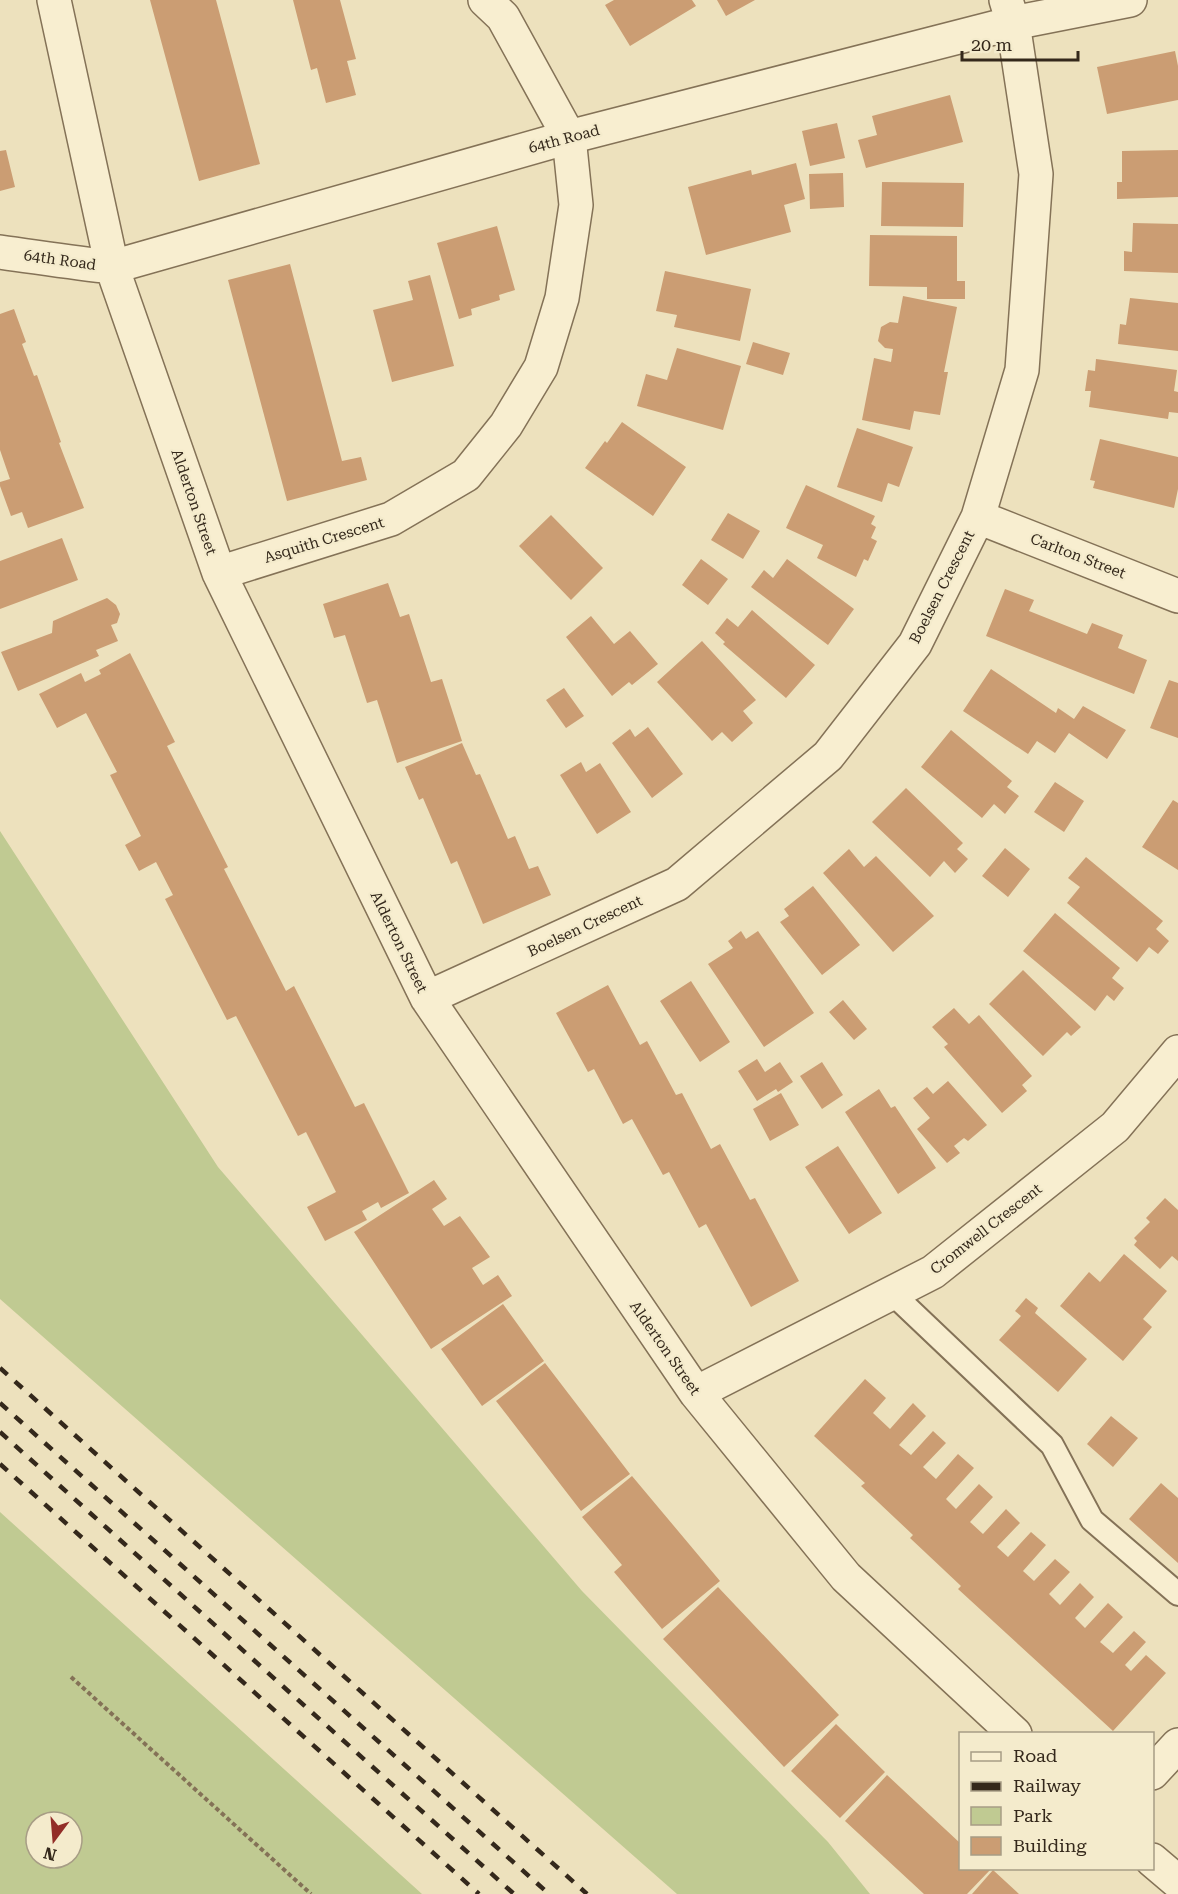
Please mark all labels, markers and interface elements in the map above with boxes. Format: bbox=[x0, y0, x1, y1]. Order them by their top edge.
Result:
scale bar bbox=[962, 24, 1078, 62]
text: 20 m bbox=[971, 34, 1012, 55]
street label: 64th Road bbox=[527, 121, 602, 157]
street label: 64th Road bbox=[23, 246, 98, 274]
street label: Alderton Street bbox=[167, 447, 221, 558]
street label: Asquith Crescent bbox=[262, 513, 387, 567]
street label: Boelsen Crescent bbox=[906, 527, 979, 647]
street label: Carlton Street bbox=[1028, 530, 1129, 583]
street label: Alderton Street bbox=[367, 888, 432, 996]
street label: Boelsen Crescent bbox=[525, 891, 646, 961]
street label: Cromwell Crescent bbox=[927, 1180, 1046, 1278]
street label: Alderton Street bbox=[626, 1297, 704, 1399]
legend bbox=[959, 1732, 1154, 1870]
text: Road bbox=[1013, 1745, 1058, 1766]
text: Railway bbox=[1013, 1775, 1081, 1796]
text: Park bbox=[1013, 1805, 1053, 1826]
north arrow bbox=[24, 1810, 84, 1870]
text: Building bbox=[1013, 1835, 1087, 1856]
text: N bbox=[41, 1843, 59, 1865]

